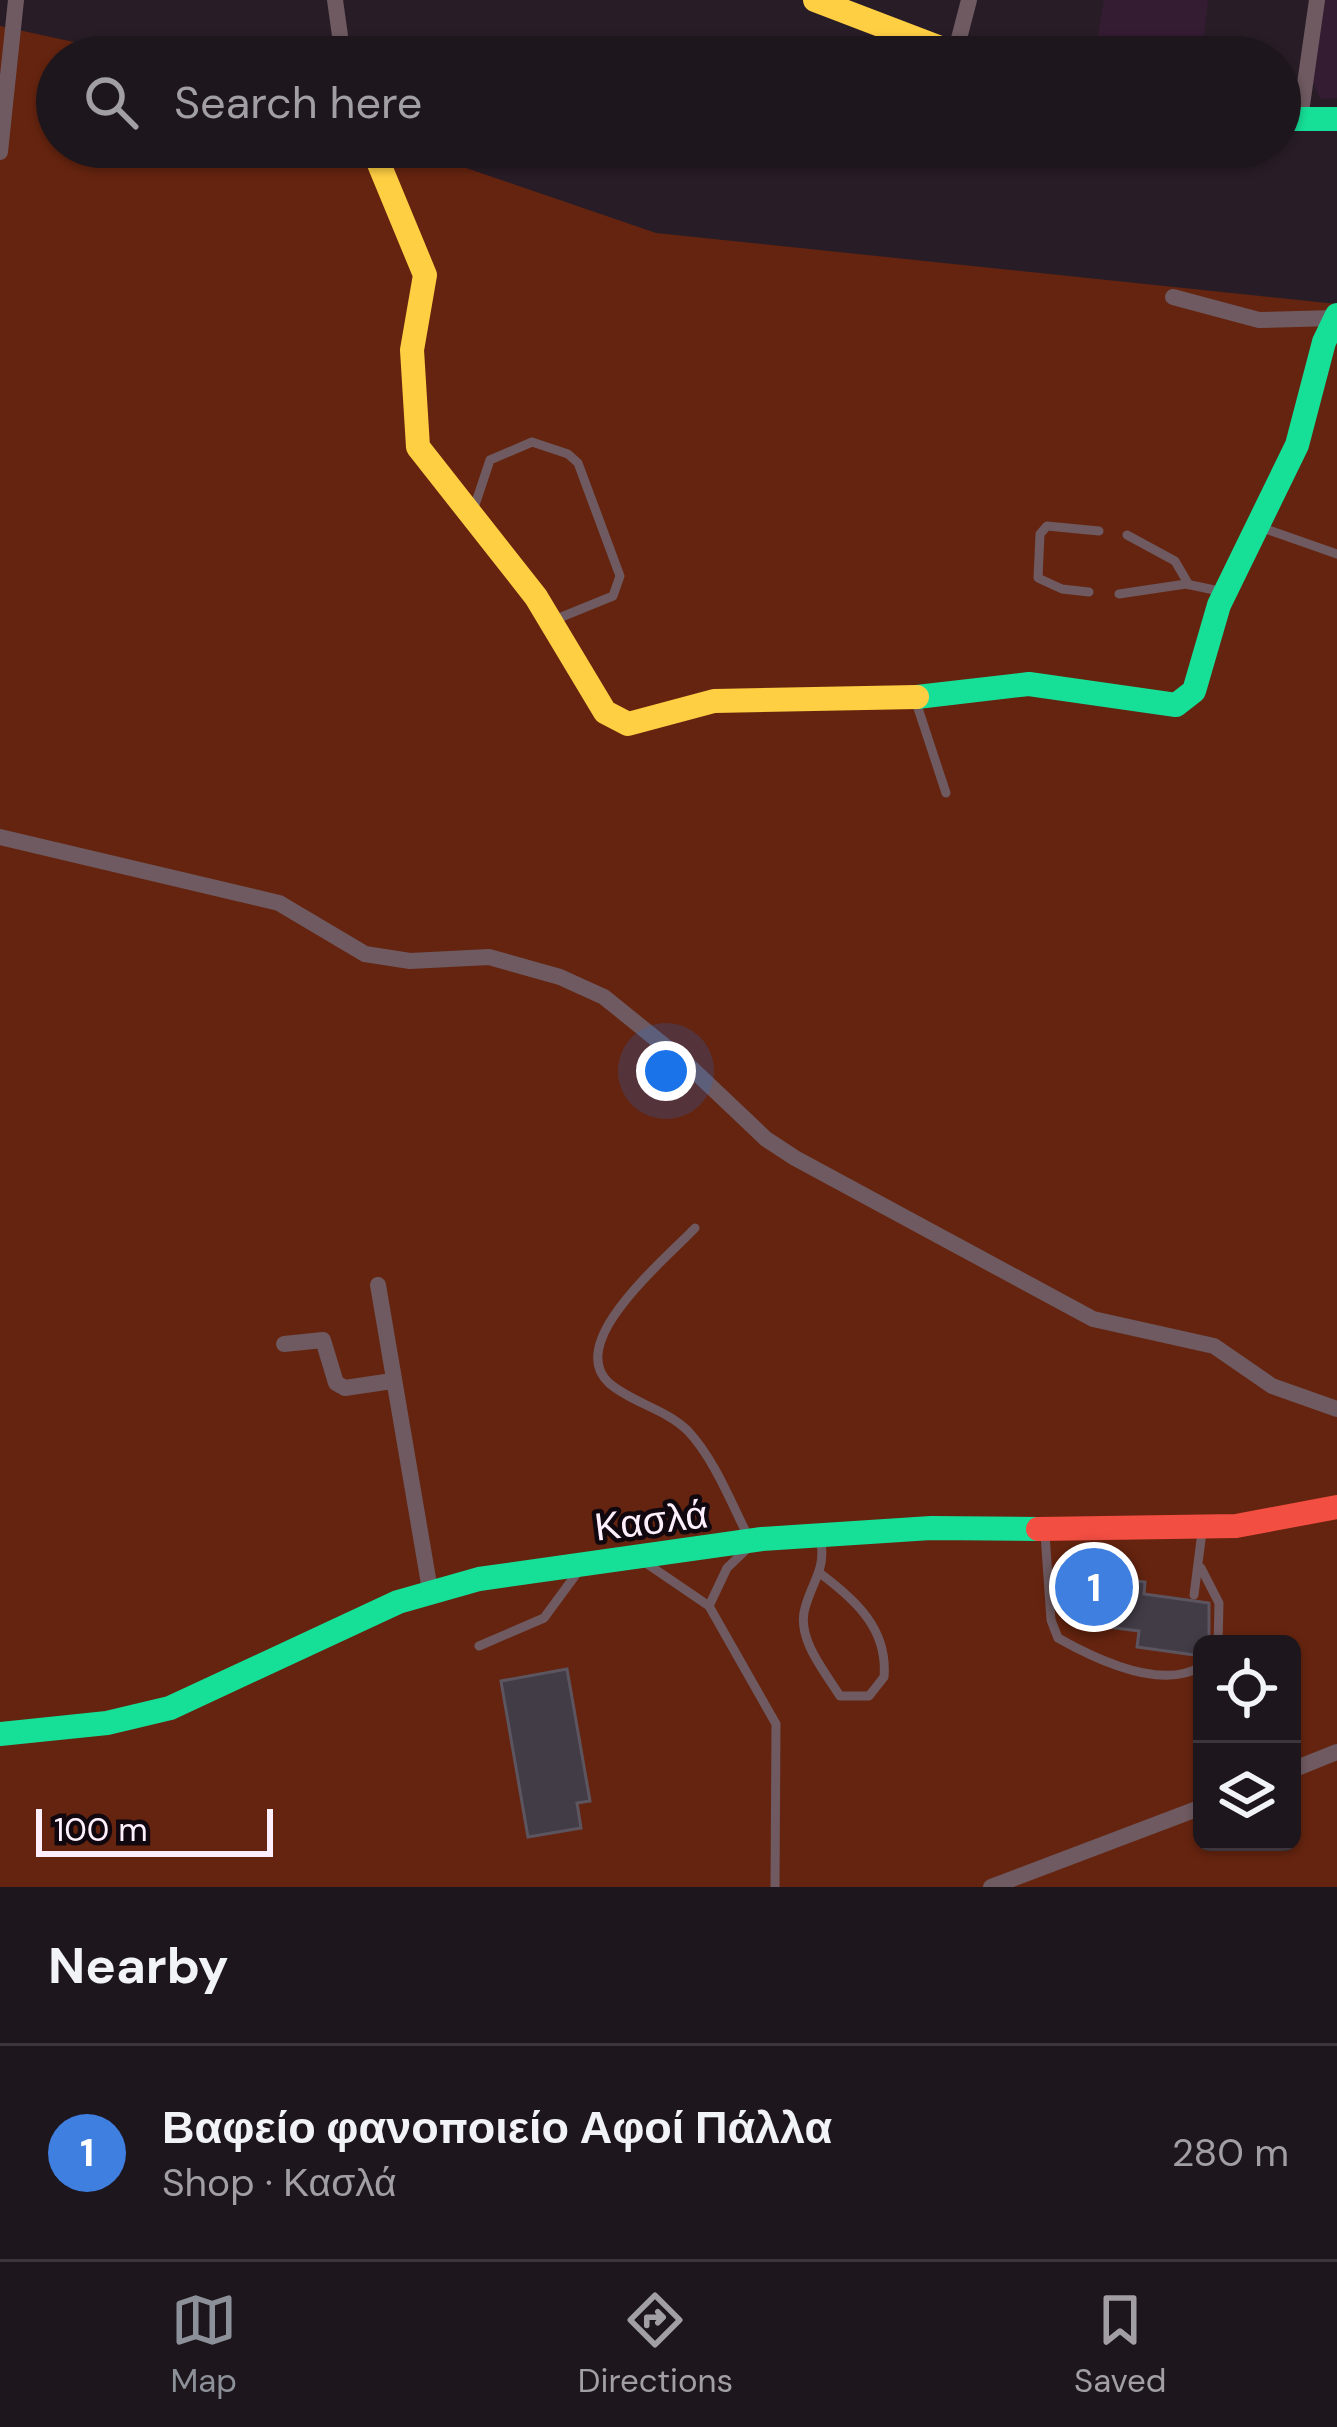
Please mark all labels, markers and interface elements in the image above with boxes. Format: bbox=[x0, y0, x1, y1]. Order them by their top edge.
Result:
search box bbox=[36, 36, 1301, 168]
icon: search bbox=[78, 69, 144, 135]
text: Search here bbox=[174, 73, 422, 132]
your location bbox=[636, 1041, 696, 1101]
street label: Κασλά bbox=[592, 1488, 711, 1553]
pin: 1 bbox=[1055, 1542, 1133, 1632]
map controls bbox=[1193, 1635, 1301, 1851]
button: locate bbox=[1193, 1635, 1301, 1743]
button: layers bbox=[1193, 1743, 1301, 1851]
scale bar bbox=[36, 1803, 273, 1856]
text: 100 m bbox=[54, 1808, 148, 1851]
text: Nearby bbox=[48, 1932, 229, 1999]
text: Βαφείο φανοποιείο Αφοί Πάλλα bbox=[162, 2098, 832, 2157]
text: 1 bbox=[80, 2127, 94, 2178]
text: 280 m bbox=[1172, 2127, 1289, 2178]
text: Shop · Κασλά bbox=[162, 2157, 397, 2208]
tab: Map bbox=[170, 2287, 237, 2402]
tab: Directions bbox=[578, 2287, 733, 2402]
tab: Saved bbox=[1074, 2287, 1167, 2402]

